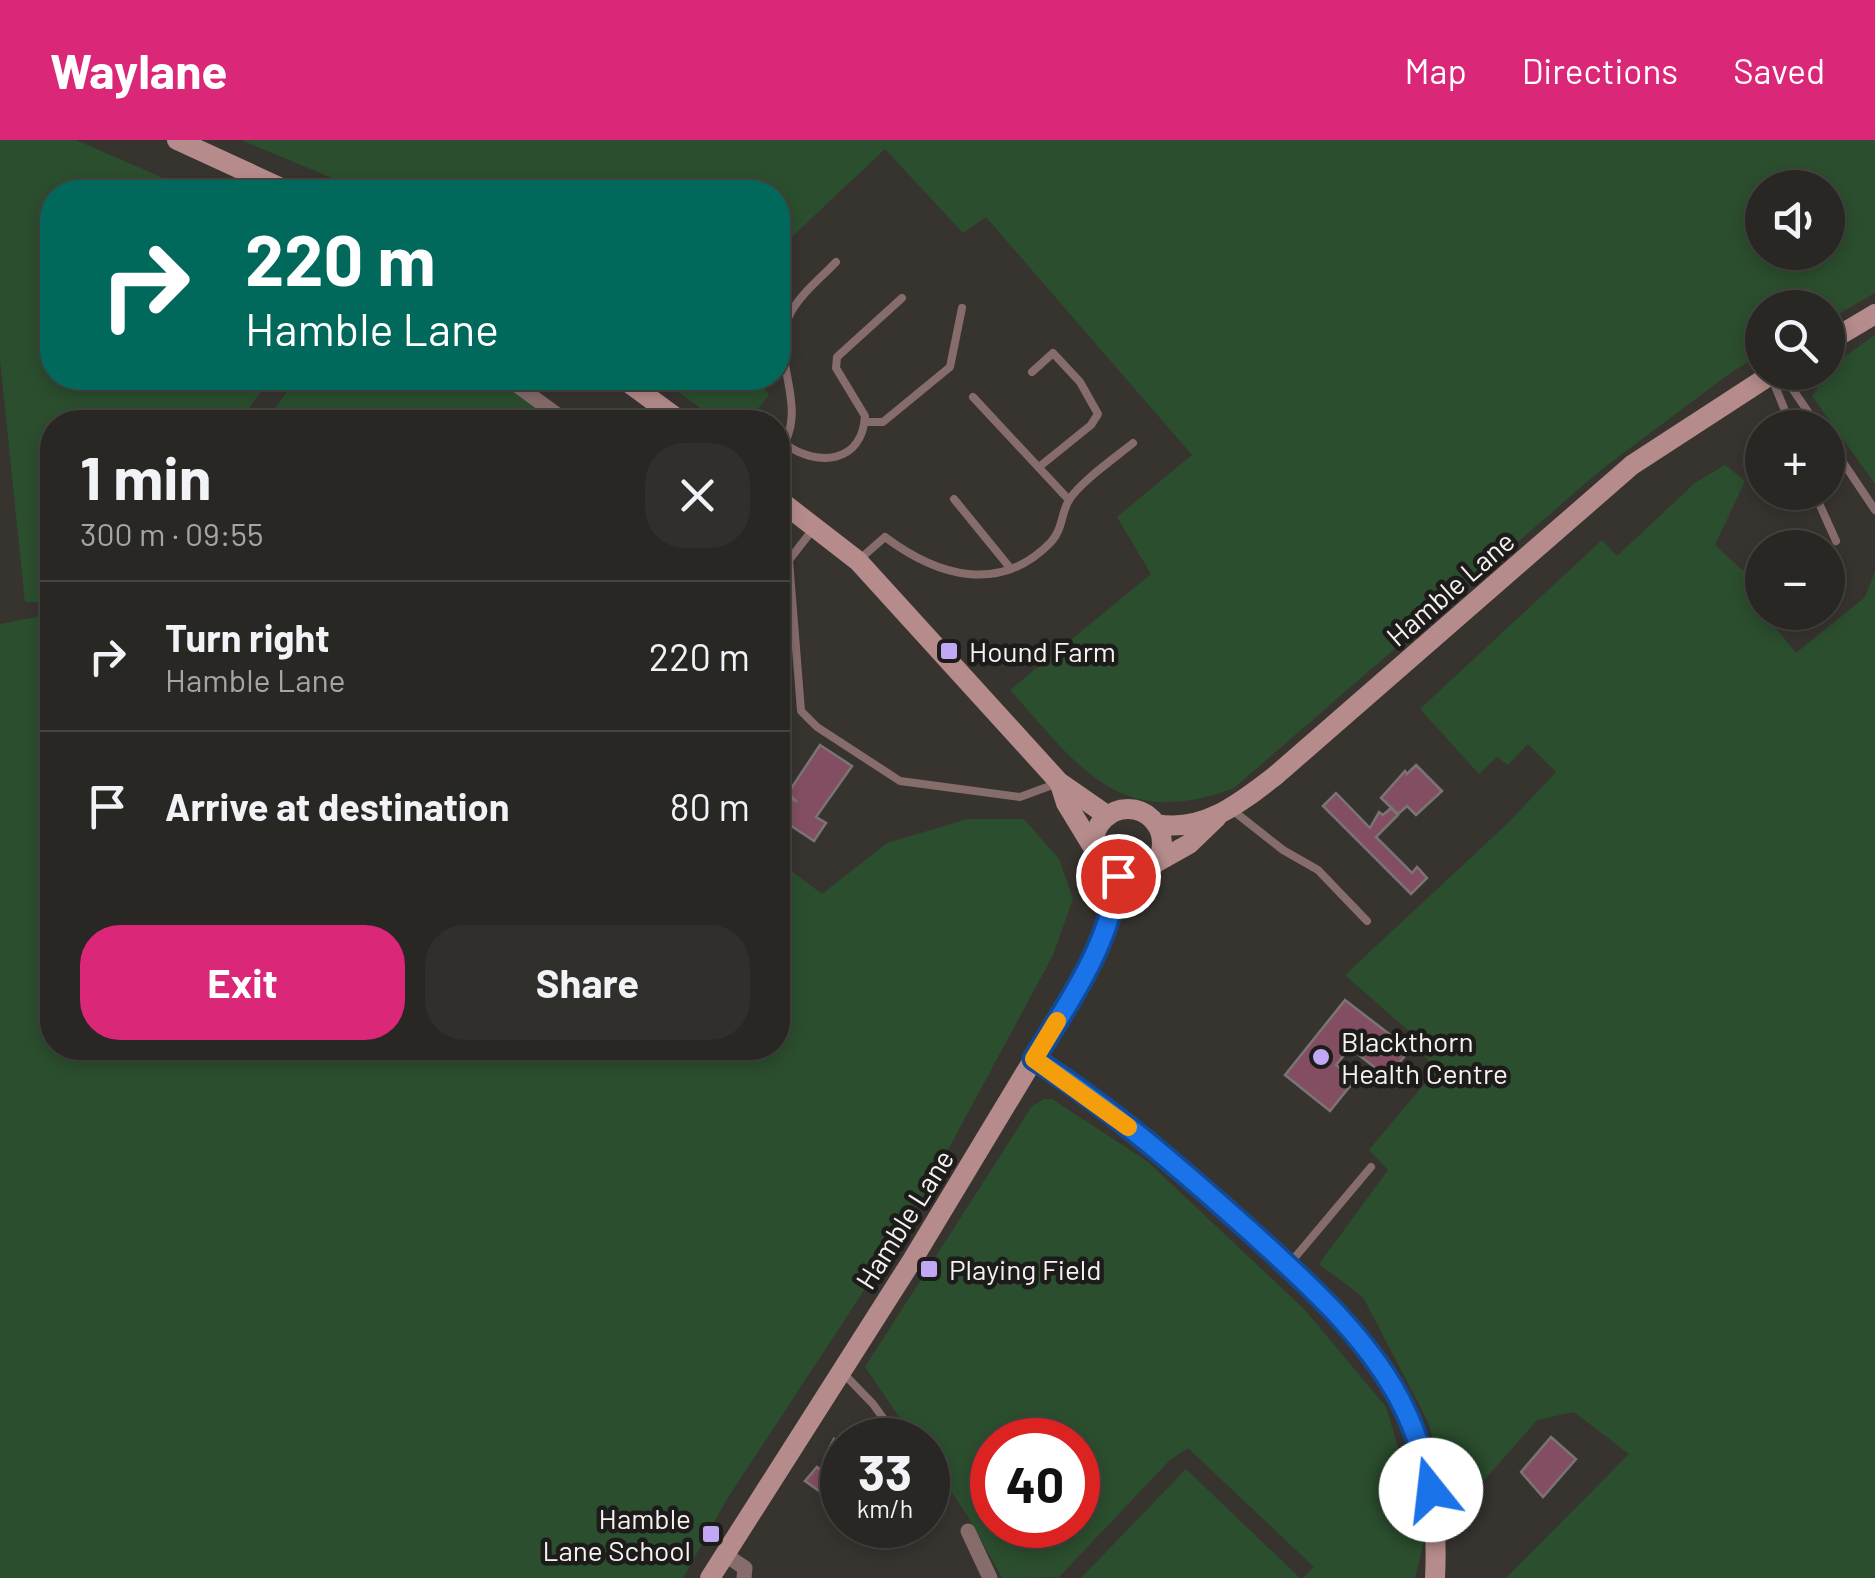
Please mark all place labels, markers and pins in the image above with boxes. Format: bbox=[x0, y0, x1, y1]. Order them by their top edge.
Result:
place label: Hound Farm bbox=[969, 634, 1116, 668]
marker: Hound Farm bbox=[938, 640, 960, 662]
pin bbox=[1076, 834, 1161, 919]
place label: Blackthorn Health Centre bbox=[1341, 1024, 1508, 1090]
marker: Blackthorn Health Centre bbox=[1310, 1046, 1332, 1068]
place label: Playing Field bbox=[949, 1252, 1102, 1286]
marker: Playing Field bbox=[918, 1258, 940, 1280]
place label: Hamble Lane School bbox=[543, 1501, 691, 1567]
marker: Hamble Lane School bbox=[700, 1523, 722, 1545]

